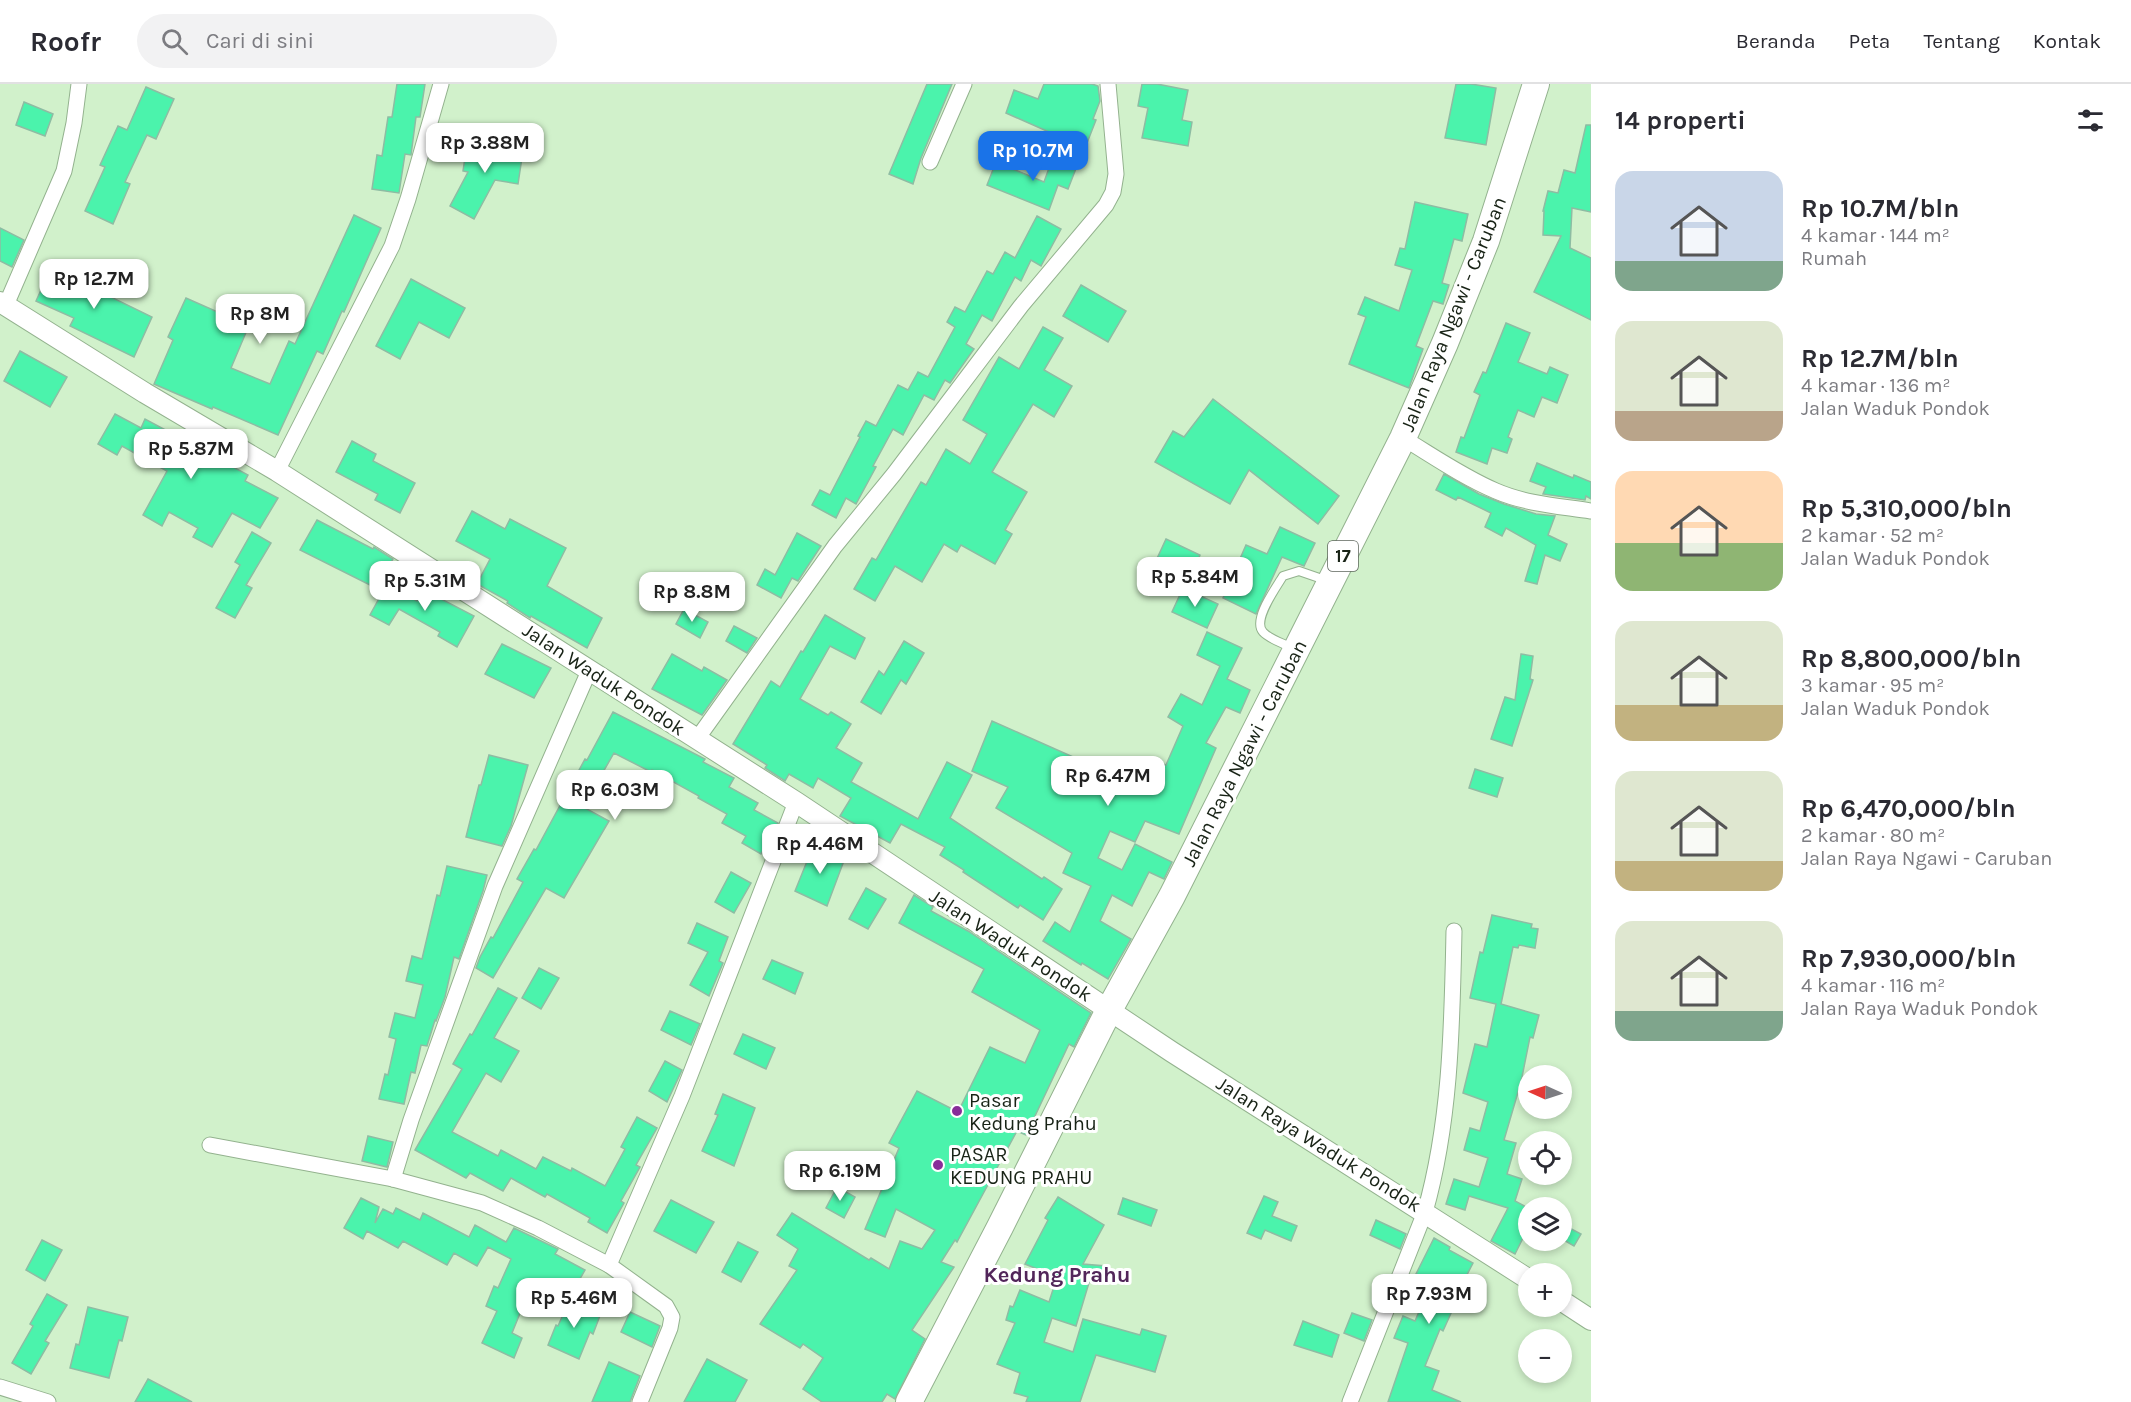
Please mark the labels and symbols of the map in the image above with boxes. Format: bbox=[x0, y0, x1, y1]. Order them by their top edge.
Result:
pin: Rp 3.88M bbox=[423, 123, 547, 174]
pin: Rp 10.7M bbox=[971, 131, 1095, 182]
street label: Jalan Raya Ngawi - Caruban bbox=[1396, 193, 1511, 435]
pin: Rp 12.7M bbox=[32, 259, 156, 310]
pin: Rp 8M bbox=[218, 294, 302, 345]
pin: Rp 5.87M bbox=[129, 429, 253, 480]
road number: 17 bbox=[1328, 541, 1358, 571]
pin: Rp 5.84M bbox=[1133, 557, 1257, 608]
pin: Rp 5.31M bbox=[363, 561, 487, 612]
pin: Rp 8.8M bbox=[637, 572, 747, 623]
street label: Jalan Waduk Pondok bbox=[518, 618, 689, 740]
street label: Jalan Raya Ngawi - Caruban bbox=[1177, 636, 1312, 870]
pin: Rp 6.47M bbox=[1046, 756, 1170, 807]
pin: Rp 6.03M bbox=[553, 770, 677, 821]
pin: Rp 4.46M bbox=[758, 824, 882, 875]
street label: Jalan Waduk Pondok bbox=[925, 884, 1096, 1006]
north arrow bbox=[1518, 1065, 1572, 1119]
street label: Jalan Raya Waduk Pondok bbox=[1212, 1072, 1425, 1217]
place label: Pasar Kedung Prahu bbox=[969, 1089, 1097, 1135]
marker: Pasar Kedung Prahu bbox=[950, 1104, 964, 1118]
place label: PASAR KEDUNG PRAHU bbox=[950, 1143, 1092, 1189]
pin: Rp 6.19M bbox=[778, 1151, 902, 1202]
marker: PASAR KEDUNG PRAHU bbox=[931, 1158, 945, 1172]
district label: Kedung Prahu bbox=[983, 1262, 1131, 1288]
pin: Rp 7.93M bbox=[1367, 1274, 1491, 1325]
pin: Rp 5.46M bbox=[512, 1278, 636, 1329]

